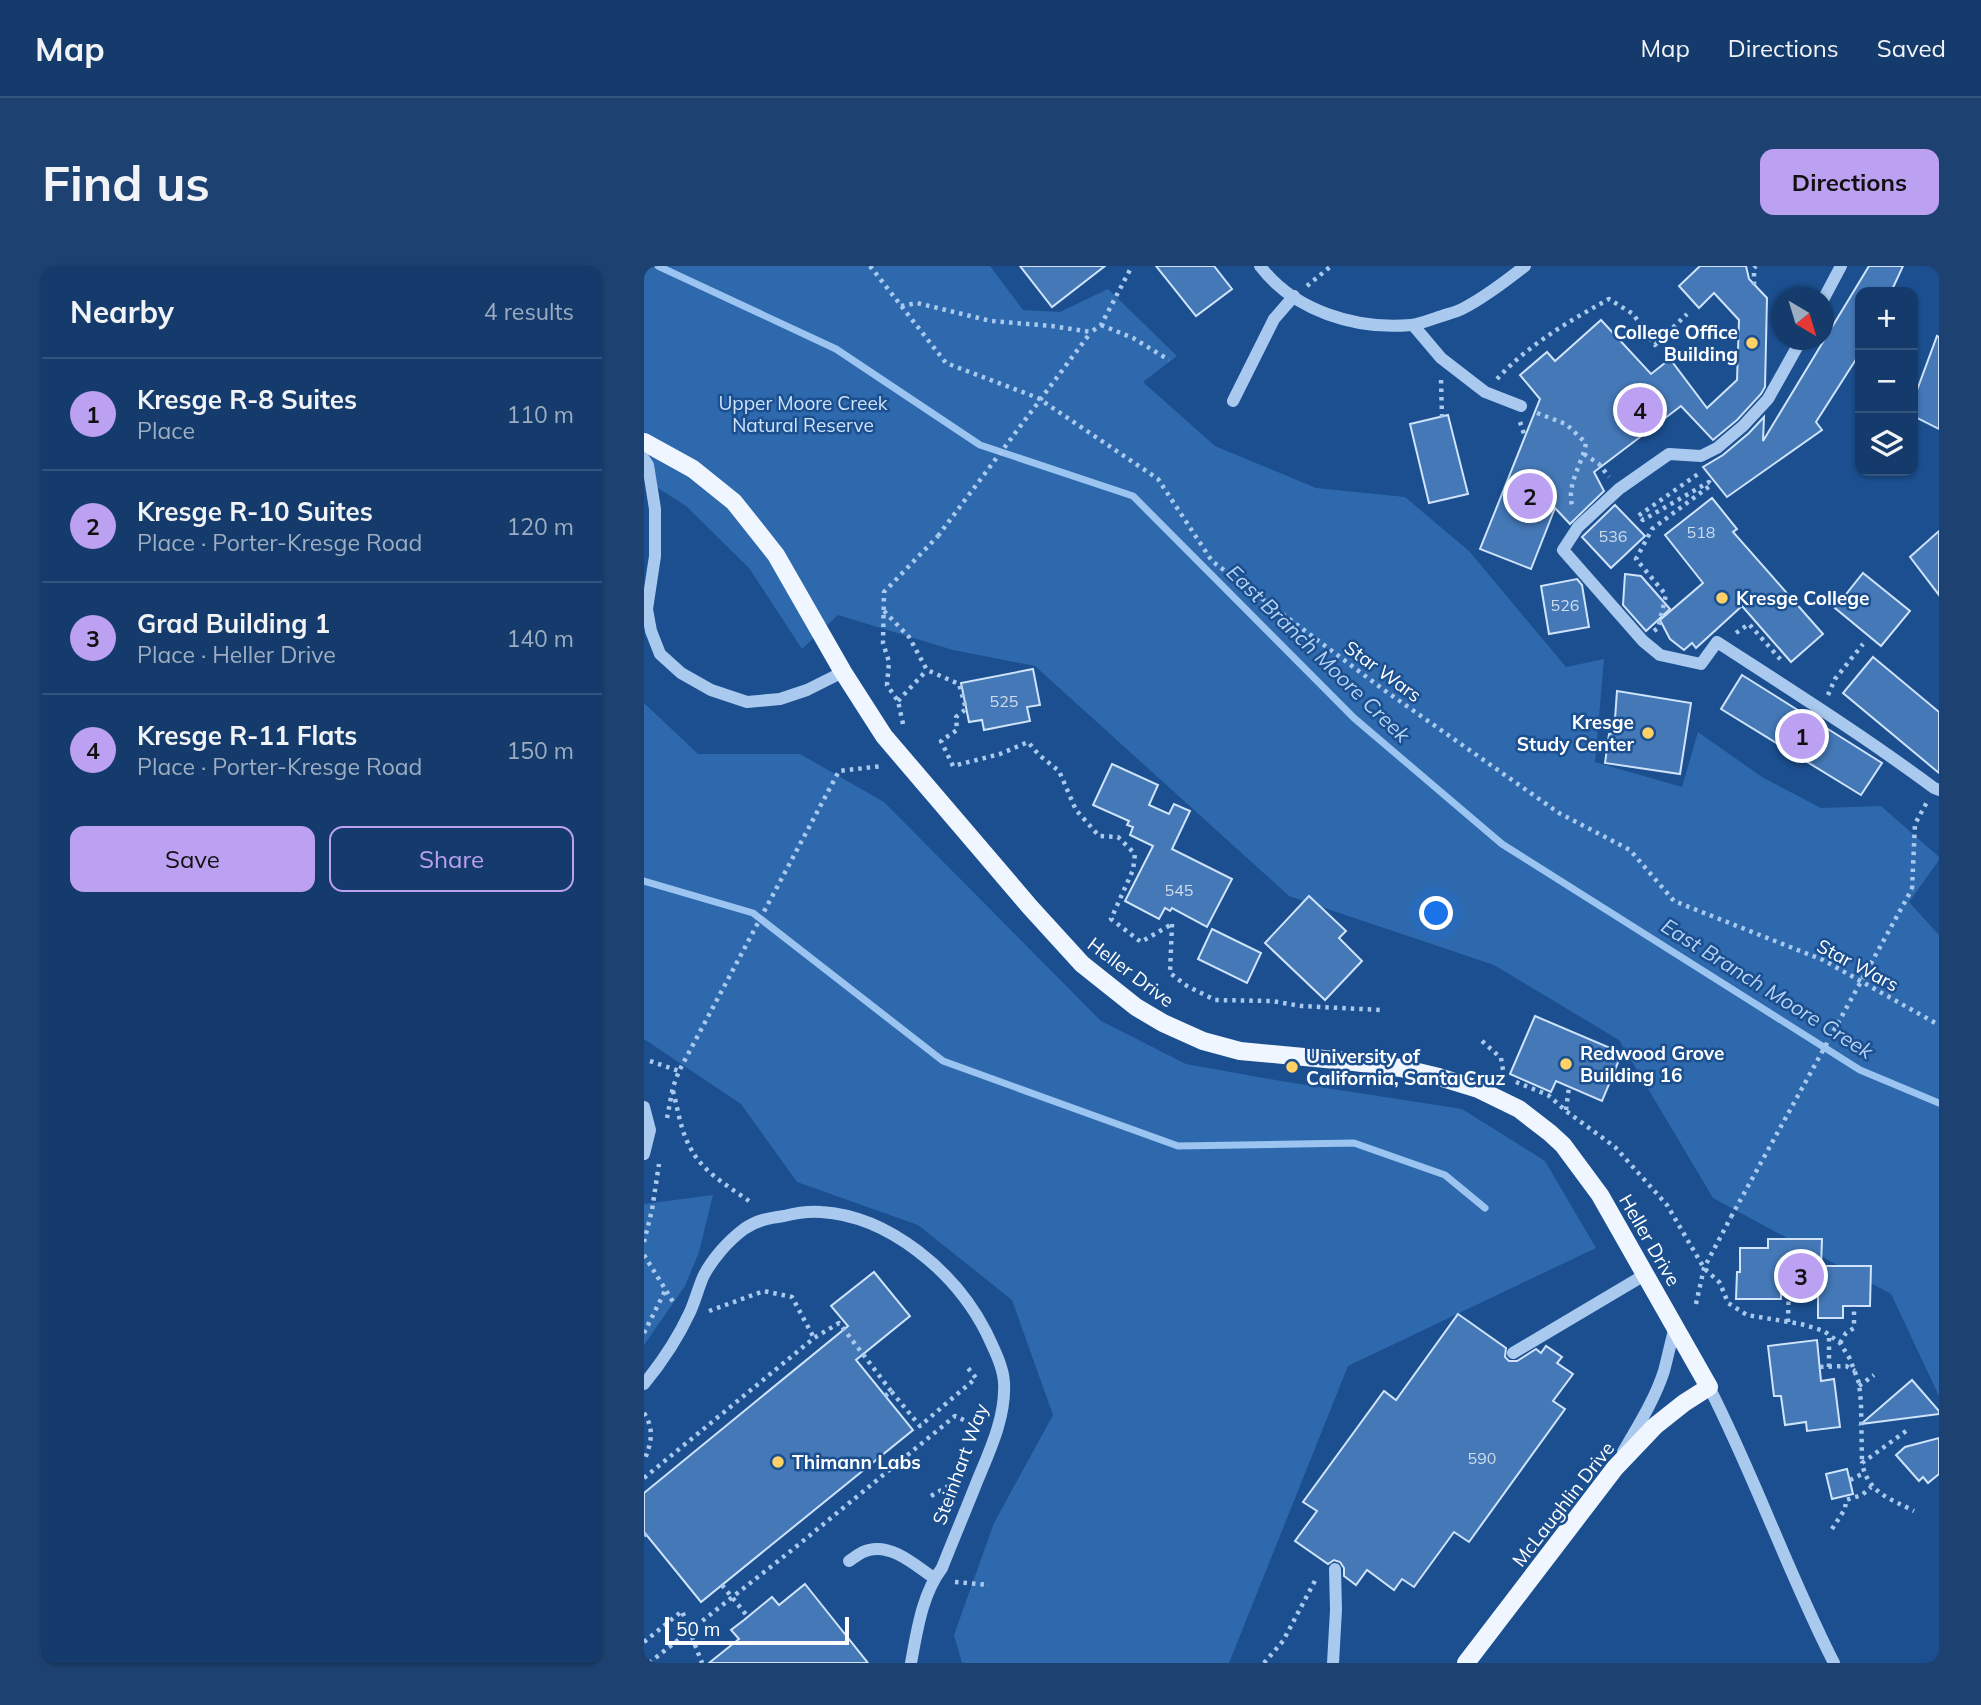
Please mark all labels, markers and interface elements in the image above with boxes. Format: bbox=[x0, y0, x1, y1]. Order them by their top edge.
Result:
text: Map bbox=[35, 28, 105, 69]
text: Map bbox=[1640, 33, 1690, 63]
text: Directions bbox=[1728, 33, 1839, 63]
text: Saved bbox=[1877, 33, 1946, 63]
button: Directions bbox=[1760, 149, 1939, 215]
text: Find us bbox=[42, 152, 210, 213]
north arrow bbox=[1771, 287, 1834, 350]
map controls bbox=[1855, 287, 1918, 476]
button: + bbox=[1855, 287, 1918, 350]
text: Nearby bbox=[70, 293, 174, 331]
text: 4 results bbox=[484, 297, 574, 326]
place label: College Office Building bbox=[1613, 320, 1738, 366]
marker: College Office Building bbox=[1744, 335, 1760, 351]
button: − bbox=[1855, 350, 1918, 413]
text: Kresge R-8 Suites bbox=[137, 383, 357, 416]
pin: 4 bbox=[1617, 384, 1663, 436]
park label: Upper Moore Creek Natural Reserve bbox=[718, 391, 888, 437]
text: 1 bbox=[86, 400, 100, 429]
text: 110 m bbox=[506, 400, 574, 429]
button: layers bbox=[1855, 413, 1918, 476]
text: Place bbox=[137, 416, 195, 445]
pin: 2 bbox=[1507, 470, 1553, 522]
text: Kresge R-10 Suites bbox=[137, 495, 373, 528]
text: 2 bbox=[86, 512, 100, 541]
text: 120 m bbox=[506, 512, 574, 541]
house number: 518 bbox=[1687, 522, 1715, 542]
house number: 536 bbox=[1599, 526, 1627, 546]
text: Place · Porter-Kresge Road bbox=[137, 528, 422, 557]
water label: East Branch Moore Creek bbox=[1222, 559, 1417, 748]
place label: Kresge College bbox=[1736, 586, 1870, 610]
marker: Kresge College bbox=[1714, 590, 1730, 606]
house number: 526 bbox=[1551, 595, 1579, 615]
text: Grad Building 1 bbox=[137, 607, 330, 640]
text: 3 bbox=[86, 624, 100, 653]
text: 140 m bbox=[506, 624, 574, 653]
street label: Star Wars bbox=[1340, 635, 1426, 707]
text: Place · Heller Drive bbox=[137, 640, 336, 669]
house number: 525 bbox=[990, 691, 1018, 711]
place label: Kresge Study Center bbox=[1517, 710, 1635, 756]
pin: 1 bbox=[1779, 710, 1825, 762]
text: Kresge R-11 Flats bbox=[137, 719, 357, 752]
marker: Kresge Study Center bbox=[1640, 725, 1656, 741]
text: 4 bbox=[86, 736, 100, 765]
text: 150 m bbox=[506, 736, 574, 765]
text: Place · Porter-Kresge Road bbox=[137, 752, 422, 781]
button: Save bbox=[70, 826, 315, 892]
button: Share bbox=[329, 826, 574, 892]
house number: 545 bbox=[1165, 880, 1193, 900]
your location bbox=[1419, 896, 1453, 930]
water label: East Branch Moore Creek bbox=[1657, 912, 1879, 1065]
street label: Heller Drive bbox=[1083, 932, 1179, 1012]
street label: Star Wars bbox=[1813, 933, 1903, 997]
place label: Redwood Grove Building 16 bbox=[1580, 1041, 1724, 1087]
place label: University of California, Santa Cruz bbox=[1306, 1044, 1505, 1090]
marker: Redwood Grove Building 16 bbox=[1558, 1056, 1574, 1072]
marker: University of California, Santa Cruz bbox=[1284, 1059, 1300, 1075]
street label: Heller Drive bbox=[1614, 1190, 1686, 1290]
pin: 3 bbox=[1778, 1250, 1824, 1302]
street label: Steinhart Way bbox=[927, 1400, 993, 1528]
street label: McLaughlin Drive bbox=[1507, 1437, 1619, 1571]
house number: 590 bbox=[1468, 1448, 1496, 1468]
place label: Thimann Labs bbox=[792, 1450, 921, 1474]
marker: Thimann Labs bbox=[770, 1454, 786, 1470]
scale bar bbox=[665, 1614, 849, 1646]
text: 50 m bbox=[676, 1617, 720, 1641]

